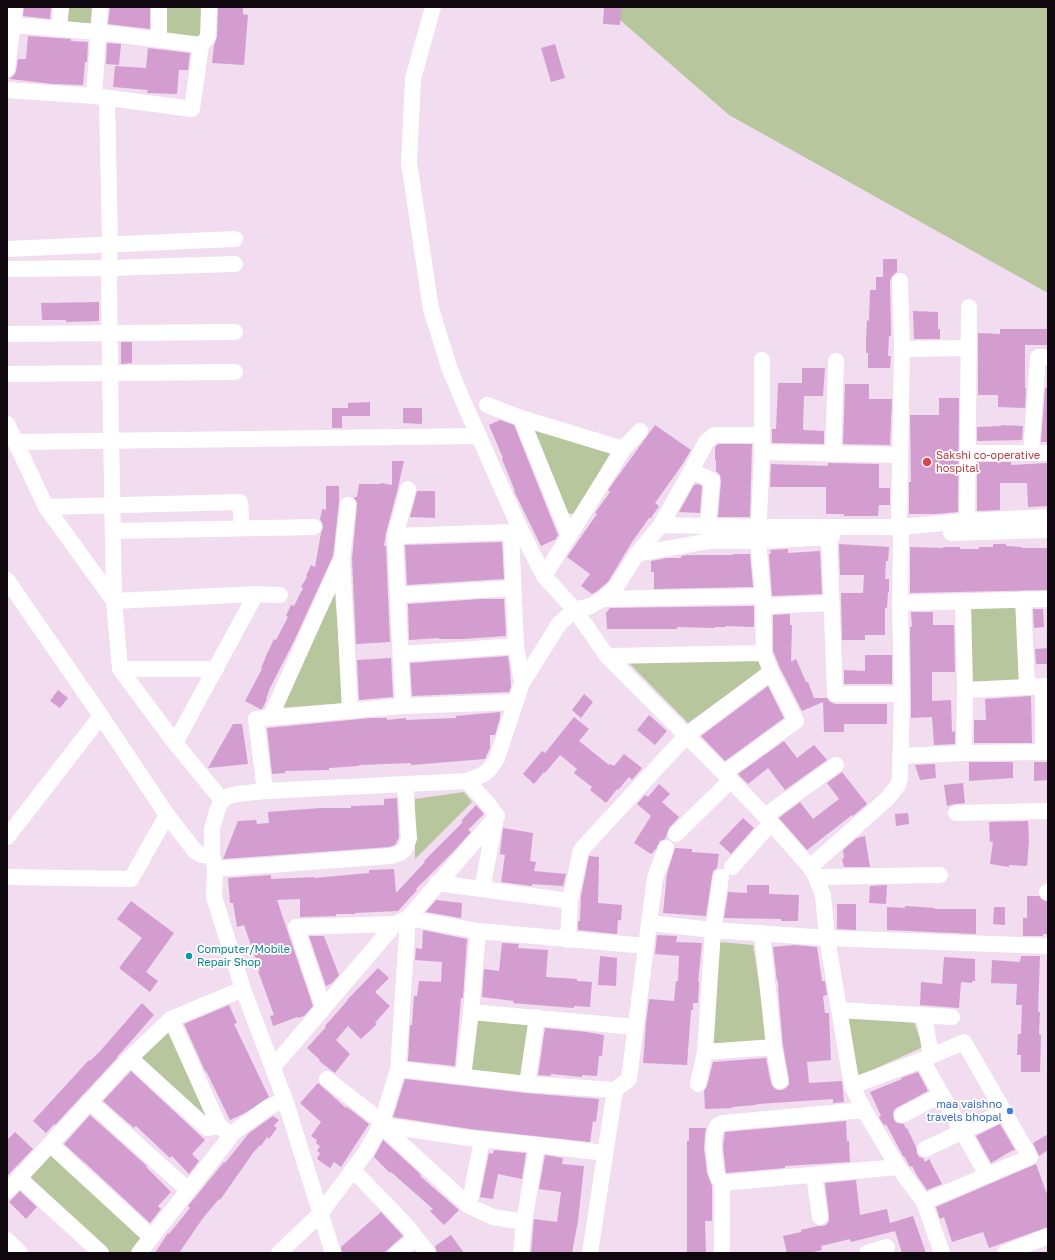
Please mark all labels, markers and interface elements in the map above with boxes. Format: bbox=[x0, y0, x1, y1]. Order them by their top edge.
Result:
place label: Sakshi co-operative hospital bbox=[936, 449, 1040, 475]
marker: Sakshi co-operative hospital bbox=[921, 456, 933, 468]
place label: Computer/Mobile Repair Shop bbox=[197, 943, 290, 969]
marker: Computer/Mobile Repair Shop bbox=[184, 951, 194, 961]
place label: maa vaishno travels bhopal bbox=[926, 1098, 1002, 1124]
marker: maa vaishno travels bhopal bbox=[1005, 1106, 1015, 1116]

